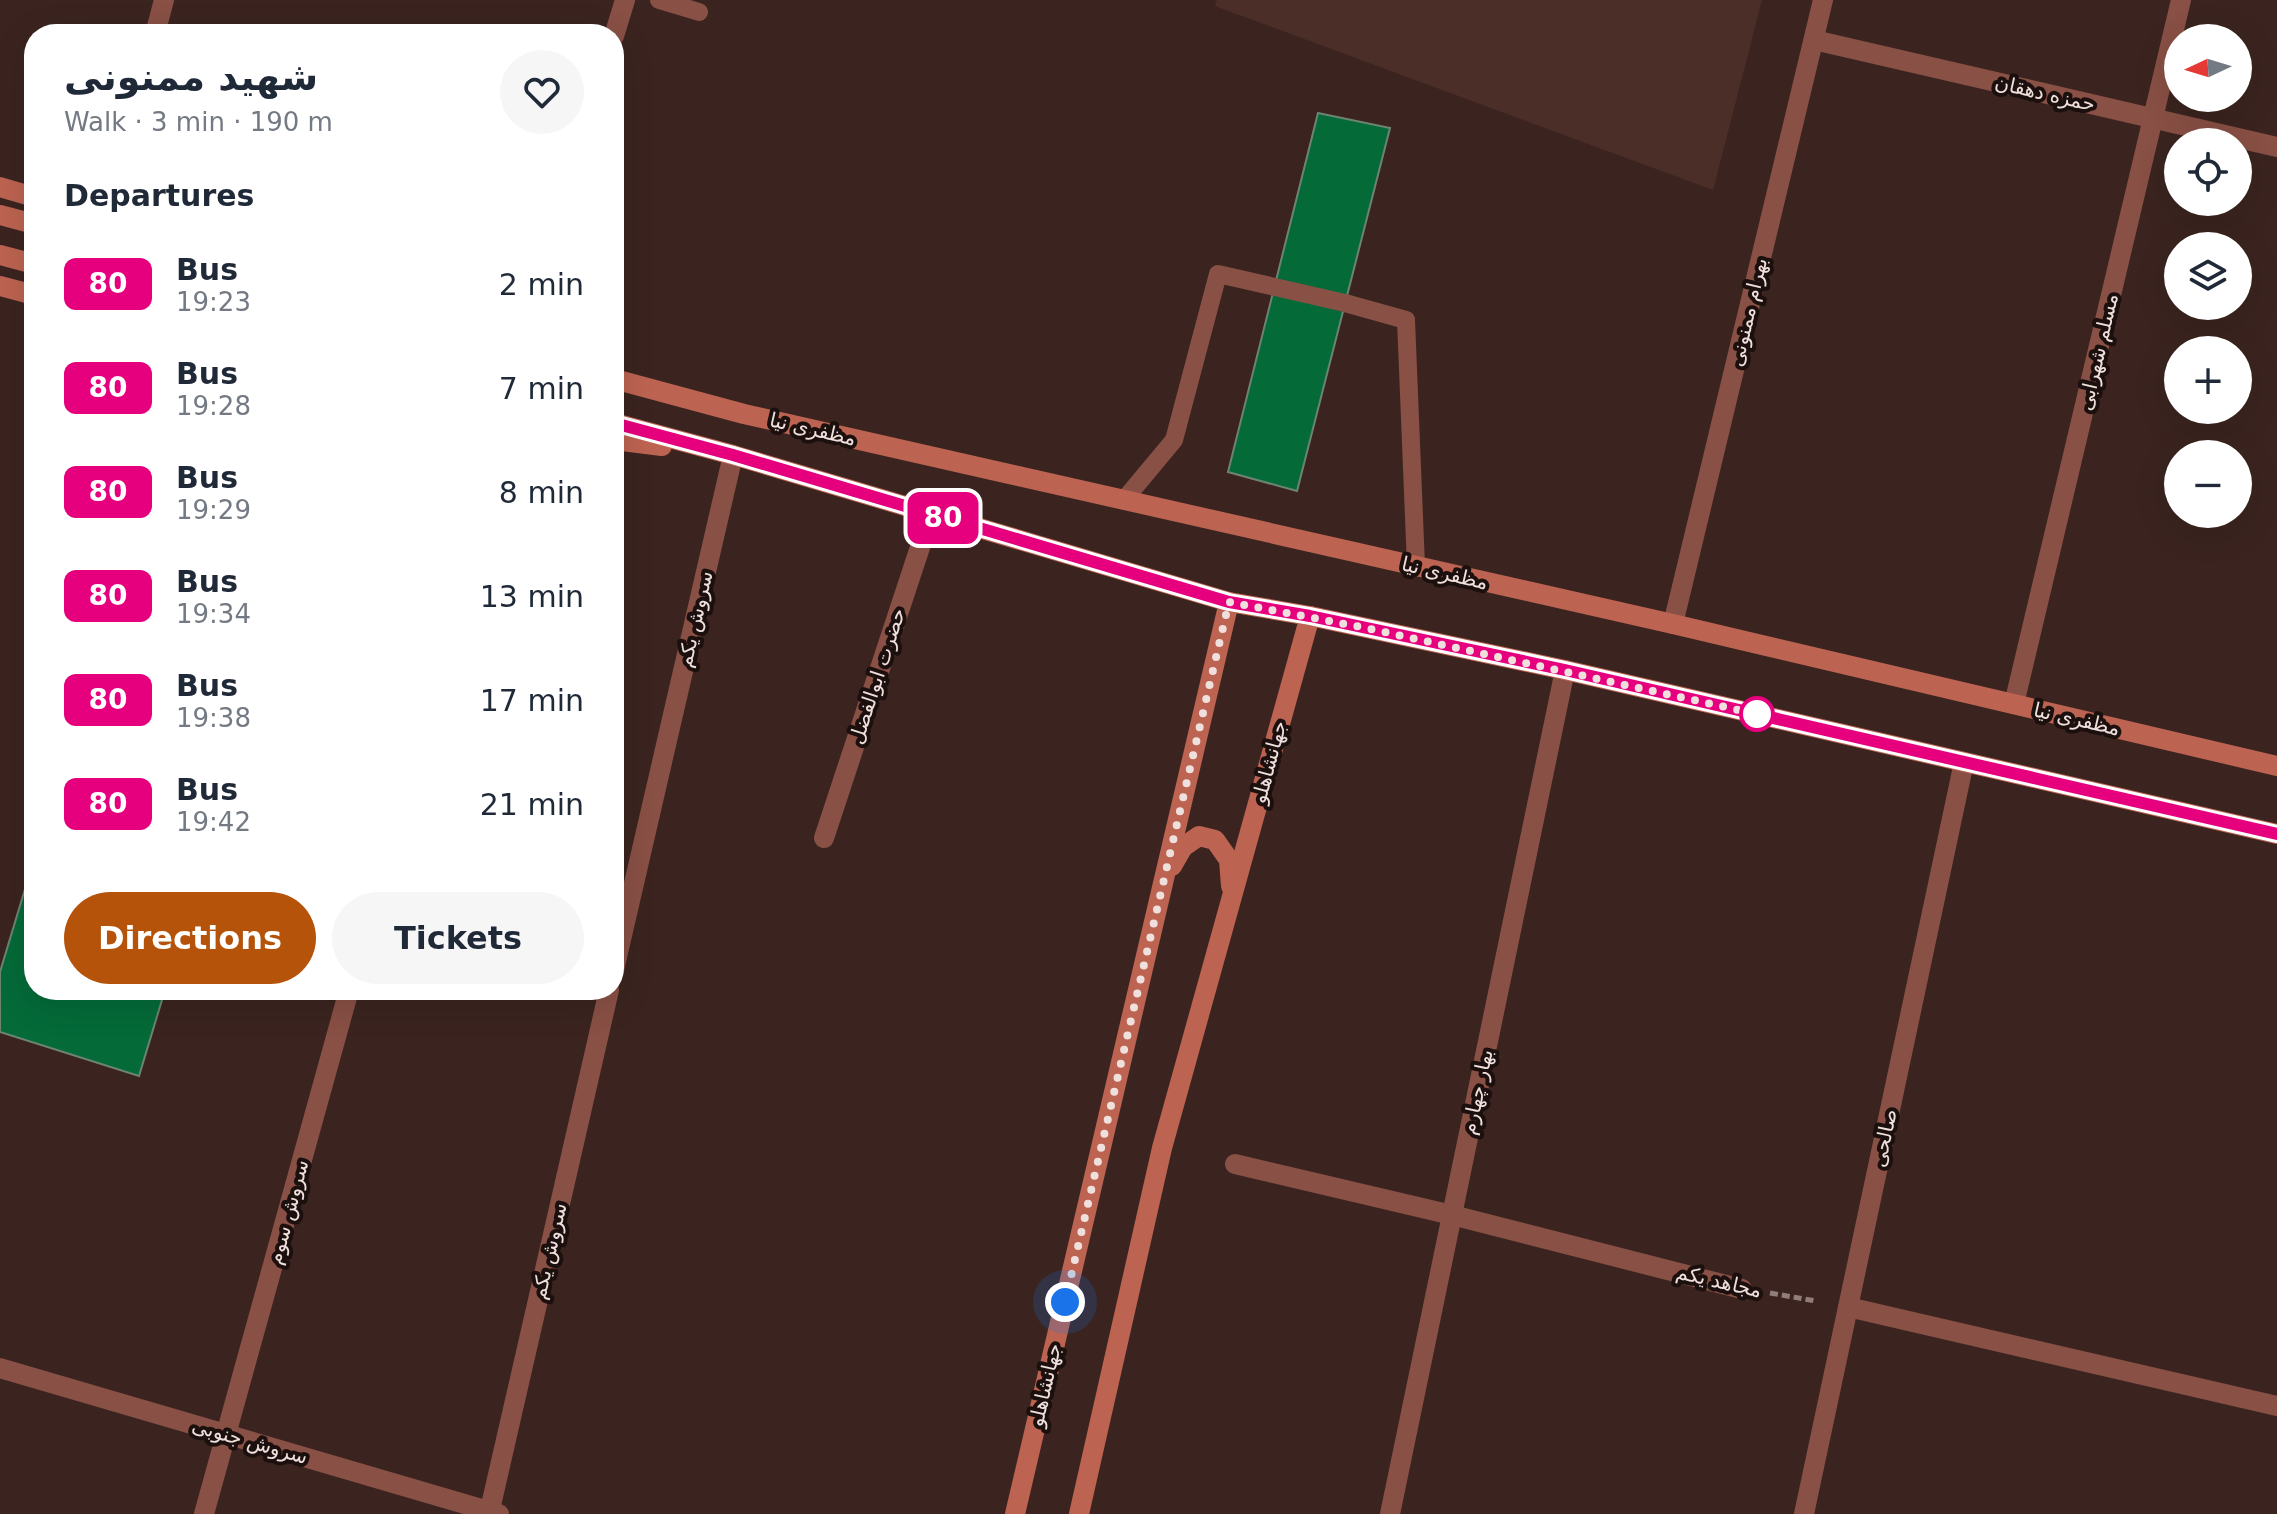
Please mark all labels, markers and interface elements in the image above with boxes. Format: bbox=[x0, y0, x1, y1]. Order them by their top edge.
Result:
north arrow bbox=[2164, 24, 2252, 112]
map controls bbox=[2164, 24, 2252, 528]
button: heart bbox=[500, 50, 584, 134]
text: شهید ممنونی bbox=[64, 55, 318, 99]
street label: حمزه دهقان bbox=[1993, 70, 2097, 116]
text: Walk · 3 min · 190 m bbox=[64, 107, 333, 137]
button: locate bbox=[2164, 128, 2252, 216]
text: Departures bbox=[64, 178, 254, 213]
button: layers bbox=[2164, 232, 2252, 320]
text: Bus bbox=[176, 252, 238, 287]
street label: بهرام ممنونی bbox=[1724, 255, 1772, 369]
text: 80 bbox=[89, 267, 127, 300]
text: 2 min bbox=[499, 267, 584, 302]
text: 19:23 bbox=[176, 287, 251, 317]
street label: مسلم شهرابی bbox=[2073, 291, 2123, 413]
button: + bbox=[2164, 336, 2252, 424]
text: Bus bbox=[176, 356, 238, 391]
text: 80 bbox=[89, 371, 127, 404]
text: 7 min bbox=[499, 371, 584, 406]
text: 19:28 bbox=[176, 391, 251, 421]
street label: مظفری نیا bbox=[767, 407, 859, 451]
button: − bbox=[2164, 440, 2252, 528]
text: Bus bbox=[176, 460, 238, 495]
text: 80 bbox=[89, 475, 127, 508]
text: 8 min bbox=[499, 475, 584, 510]
line badge: 80 bbox=[907, 492, 979, 544]
text: 19:29 bbox=[176, 495, 251, 525]
text: 80 bbox=[924, 501, 962, 534]
street label: مظفری نیا bbox=[1399, 551, 1491, 595]
text: Bus bbox=[176, 564, 238, 599]
street label: سروش یکم bbox=[672, 568, 718, 670]
text: 80 bbox=[89, 579, 127, 612]
text: 13 min bbox=[480, 579, 584, 614]
text: 19:34 bbox=[176, 599, 251, 629]
street label: حضرت ابوالفضل bbox=[844, 605, 910, 747]
text: Bus bbox=[176, 668, 238, 703]
text: 80 bbox=[89, 683, 127, 716]
text: 17 min bbox=[480, 683, 584, 718]
unlabelled marker bbox=[1740, 697, 1774, 731]
street label: مظفری نیا bbox=[2031, 697, 2123, 741]
text: 19:38 bbox=[176, 703, 251, 733]
street label: جهانشاهلو bbox=[1246, 718, 1292, 807]
text: Bus bbox=[176, 772, 238, 807]
text: 80 bbox=[89, 787, 127, 820]
text: 21 min bbox=[480, 787, 584, 822]
text: 19:42 bbox=[176, 807, 251, 837]
button: Directions bbox=[64, 892, 316, 984]
button: Tickets bbox=[332, 892, 584, 984]
street label: بهار چهارم bbox=[1456, 1047, 1498, 1137]
street label: صالحی bbox=[1866, 1107, 1902, 1169]
street label: سروش سوم bbox=[262, 1157, 314, 1267]
street label: سروش یکم bbox=[526, 1200, 572, 1302]
street label: مجاهد یکم bbox=[1674, 1260, 1764, 1302]
your location bbox=[1045, 1282, 1085, 1322]
street label: جهانشاهلو bbox=[1024, 1341, 1066, 1430]
street label: سروش جنوبی bbox=[189, 1413, 311, 1469]

